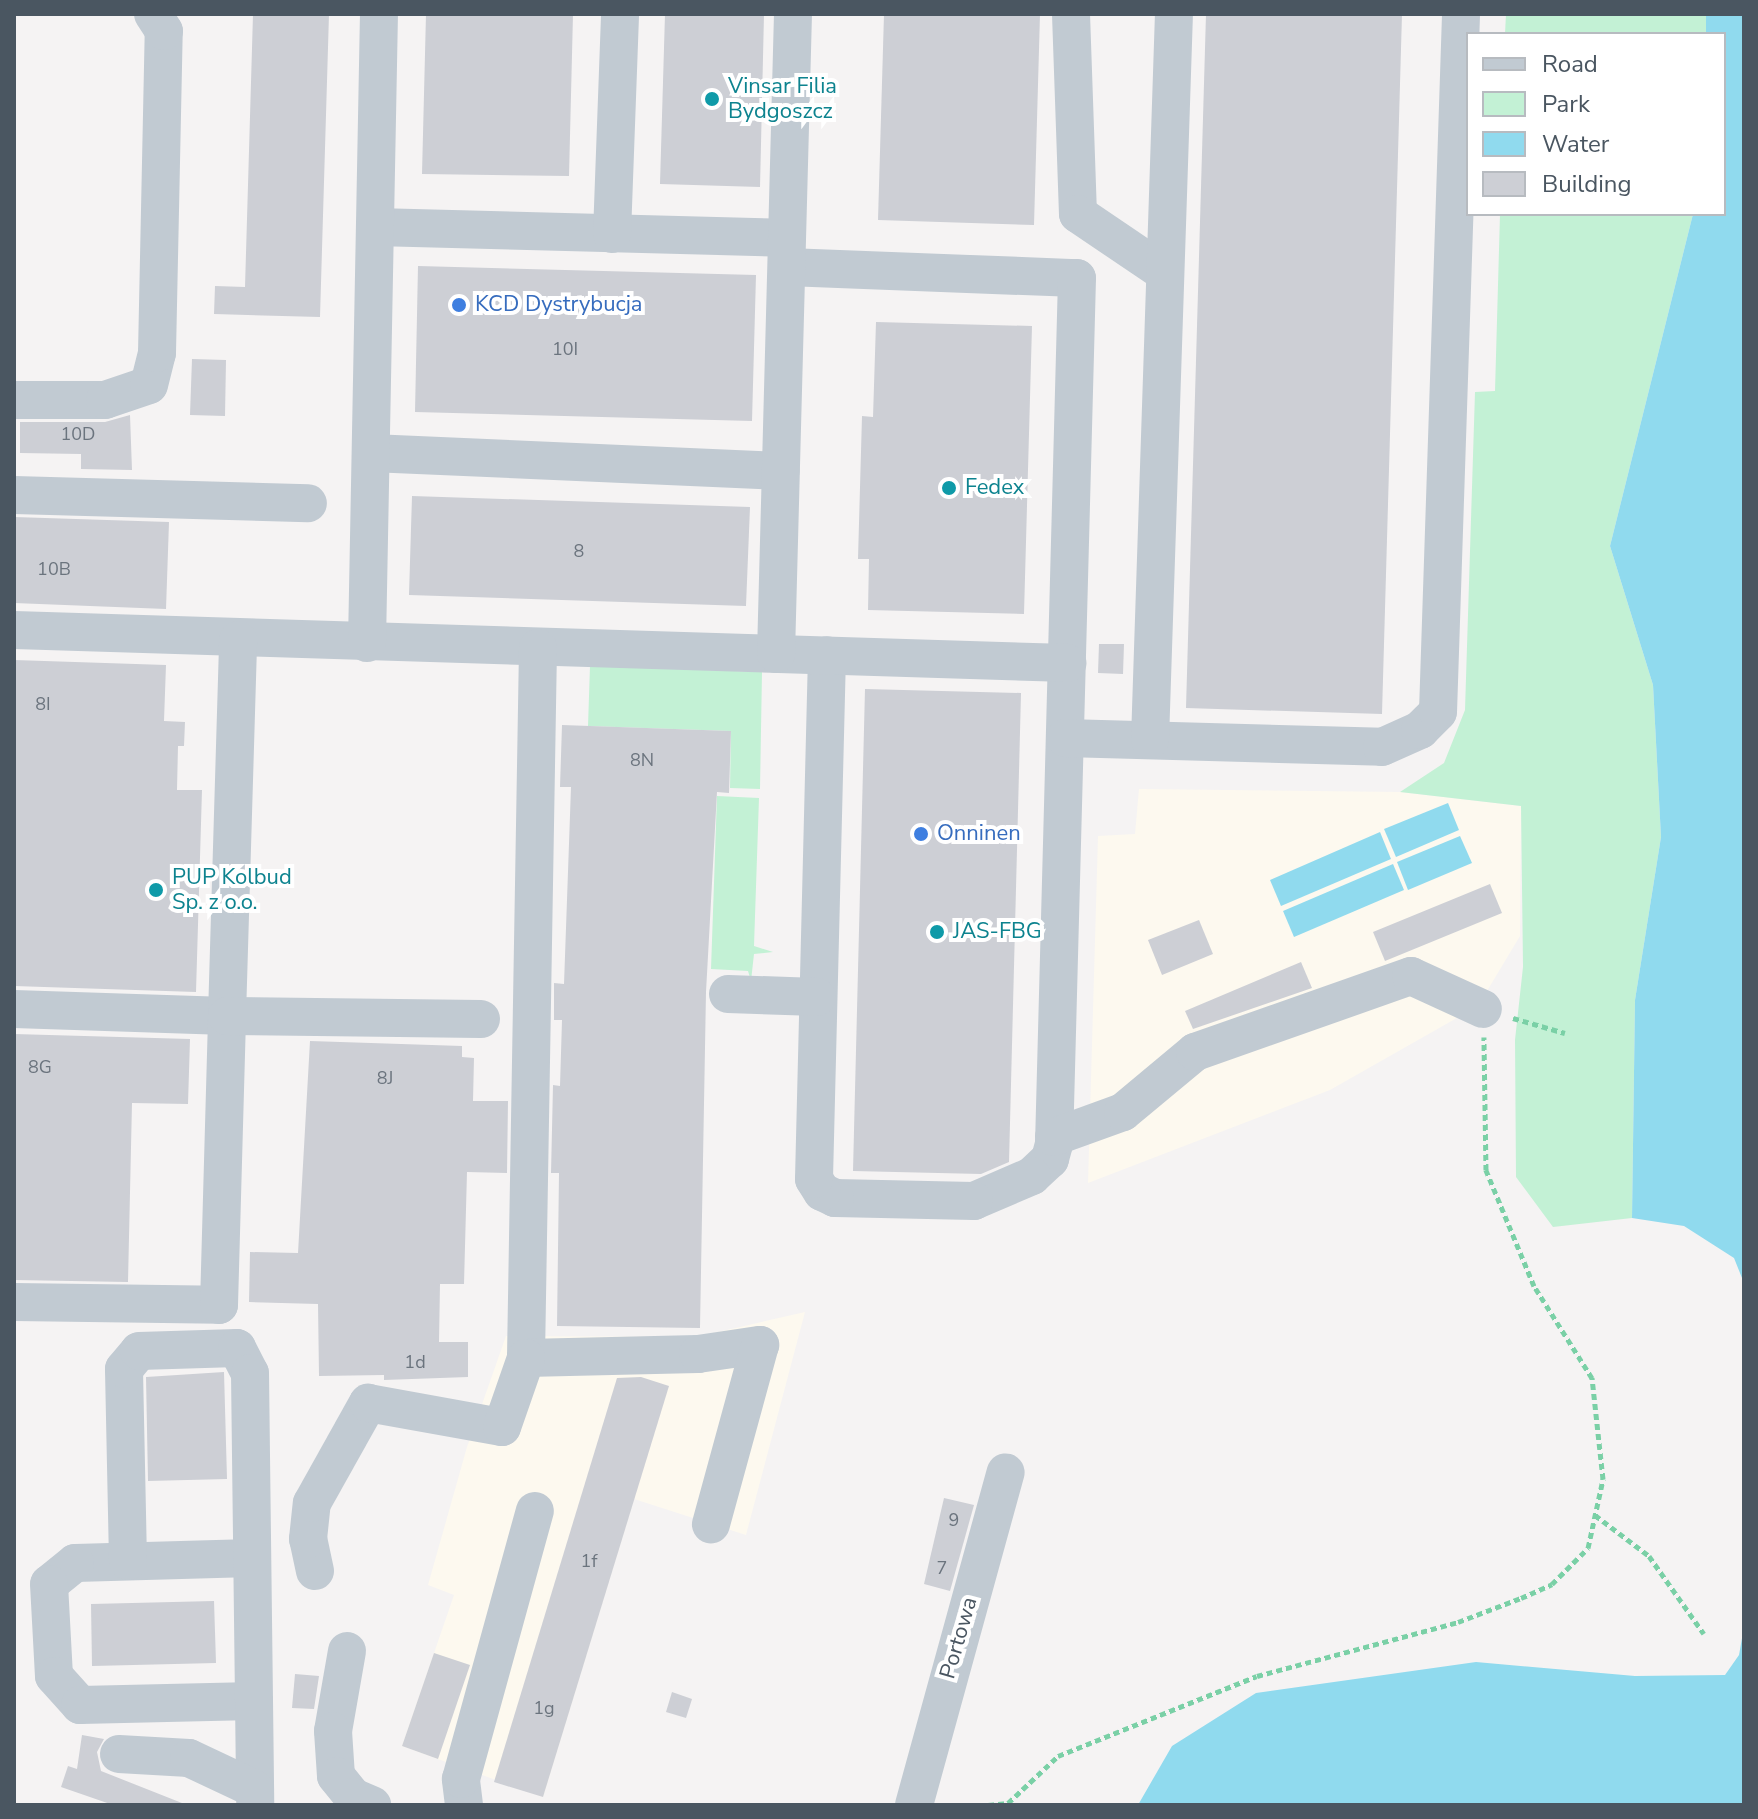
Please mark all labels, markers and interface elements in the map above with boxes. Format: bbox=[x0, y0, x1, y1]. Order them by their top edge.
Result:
legend bbox=[1466, 32, 1726, 216]
text: Road bbox=[1542, 48, 1598, 80]
place label: Vinsar Filia Bydgoszcz bbox=[728, 73, 837, 124]
text: Park bbox=[1542, 88, 1590, 120]
marker: Vinsar Filia Bydgoszcz bbox=[703, 90, 721, 108]
text: Water bbox=[1542, 128, 1609, 160]
text: Building bbox=[1542, 168, 1632, 200]
place label: KCD Dystrybucja bbox=[475, 292, 643, 318]
marker: KCD Dystrybucja bbox=[450, 296, 468, 314]
house number: 10I bbox=[552, 338, 578, 360]
house number: 10D bbox=[61, 423, 95, 445]
place label: Fedex bbox=[965, 475, 1024, 501]
marker: Fedex bbox=[940, 479, 958, 497]
house number: 8 bbox=[574, 540, 584, 562]
house number: 10B bbox=[37, 558, 71, 580]
house number: 8I bbox=[35, 693, 51, 715]
house number: 8N bbox=[630, 749, 654, 771]
place label: Onninen bbox=[937, 821, 1021, 847]
marker: Onninen bbox=[912, 825, 930, 843]
place label: PUP Kolbud Sp. z o.o. bbox=[172, 864, 292, 916]
marker: PUP Kolbud Sp. z o.o. bbox=[147, 881, 165, 899]
place label: JAS-FBG bbox=[953, 919, 1042, 945]
marker: JAS-FBG bbox=[928, 923, 946, 941]
house number: 8G bbox=[28, 1056, 52, 1078]
house number: 8J bbox=[377, 1067, 393, 1089]
house number: 1d bbox=[404, 1351, 426, 1373]
house number: 9 bbox=[949, 1509, 959, 1531]
house number: 1f bbox=[581, 1550, 597, 1572]
house number: 7 bbox=[937, 1557, 947, 1579]
street label: Portowa bbox=[935, 1594, 983, 1682]
house number: 1g bbox=[533, 1697, 555, 1719]

